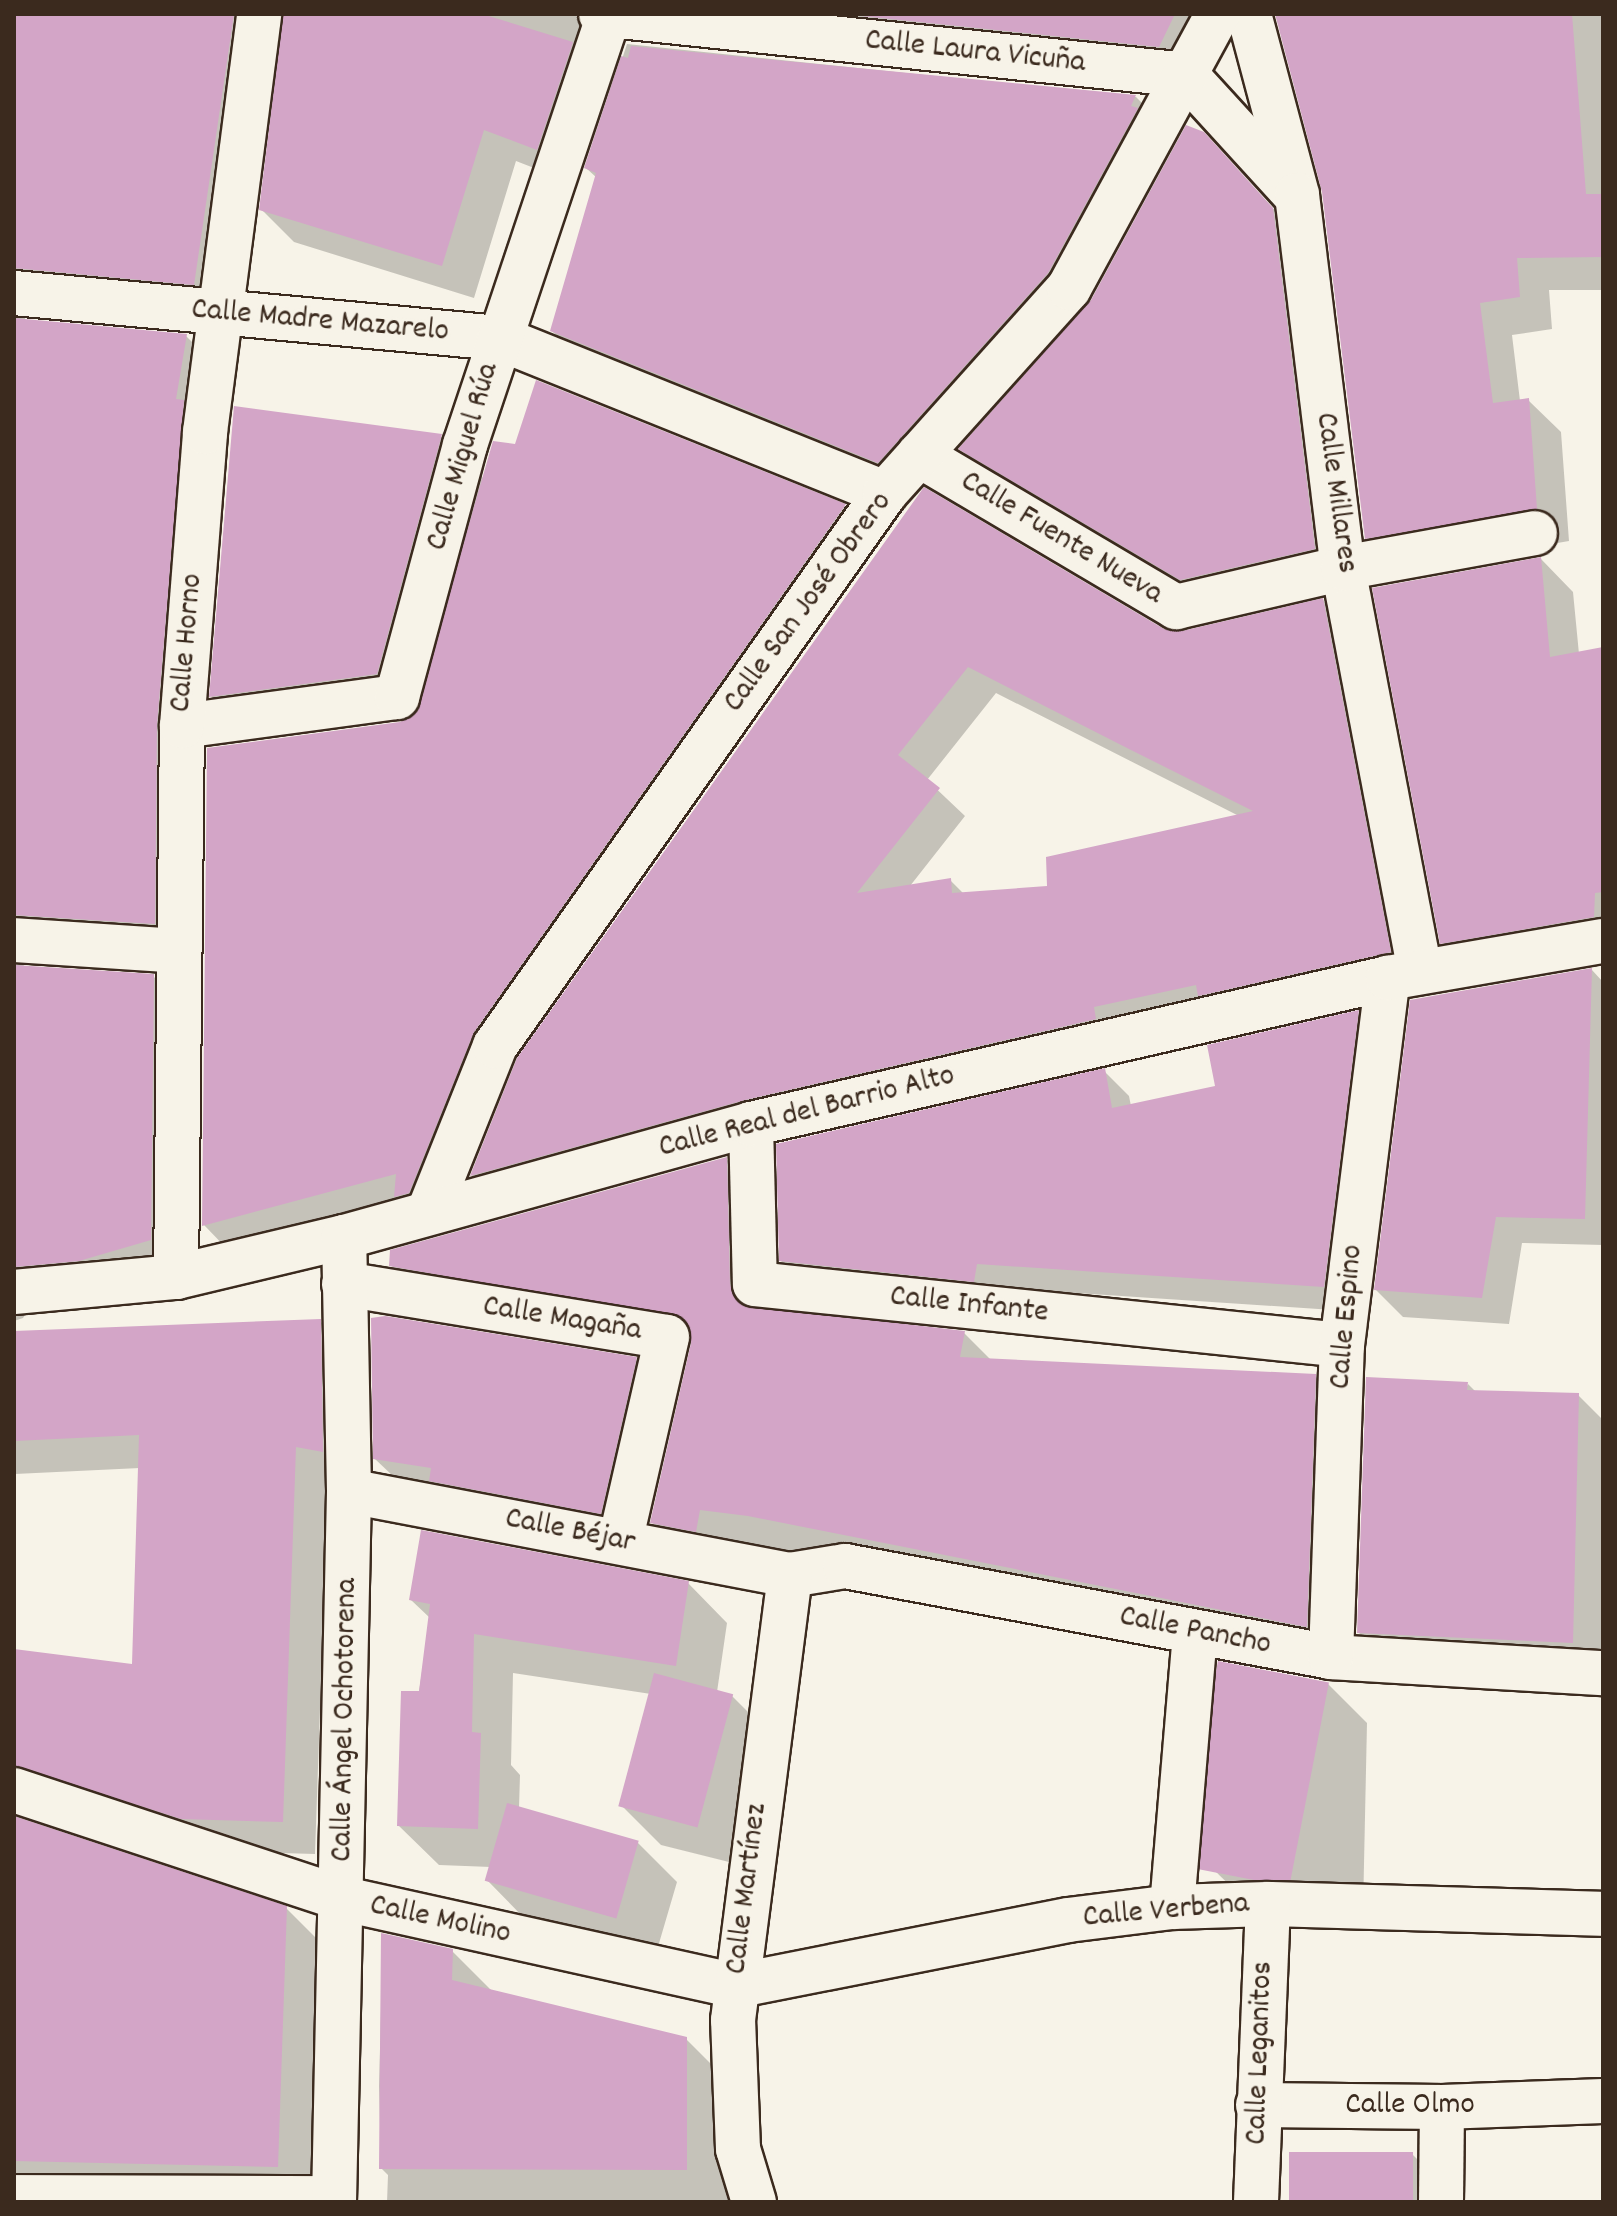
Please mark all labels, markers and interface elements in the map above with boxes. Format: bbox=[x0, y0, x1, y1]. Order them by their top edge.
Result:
street label: Calle Laura Vicuña bbox=[863, 22, 1087, 84]
street label: Calle Madre Mazarelo bbox=[190, 292, 450, 352]
street label: Calle Miguel Rúa bbox=[419, 359, 509, 555]
street label: Calle Millares bbox=[1305, 410, 1365, 576]
street label: Calle Fuente Nueva bbox=[953, 463, 1169, 615]
street label: Calle San José Obrero bbox=[716, 485, 902, 721]
street label: Calle Horno bbox=[163, 572, 213, 714]
street label: Calle Real del Barrio Alto bbox=[655, 1058, 959, 1168]
street label: Calle Espino bbox=[1323, 1243, 1373, 1391]
street label: Calle Infante bbox=[888, 1279, 1050, 1333]
street label: Calle Magaña bbox=[480, 1289, 644, 1351]
street label: Calle Béjar bbox=[502, 1501, 638, 1563]
street label: Calle Ángel Ochotorena bbox=[324, 1578, 368, 1862]
street label: Calle Pancho bbox=[1116, 1599, 1274, 1665]
street label: Calle Martínez bbox=[718, 1801, 778, 1977]
street label: Calle Verbena bbox=[1081, 1886, 1251, 1938]
street label: Calle Molino bbox=[366, 1887, 514, 1955]
street label: Calle Leganitos bbox=[1239, 1960, 1283, 2146]
street label: Calle Olmo bbox=[1345, 2087, 1475, 2125]

